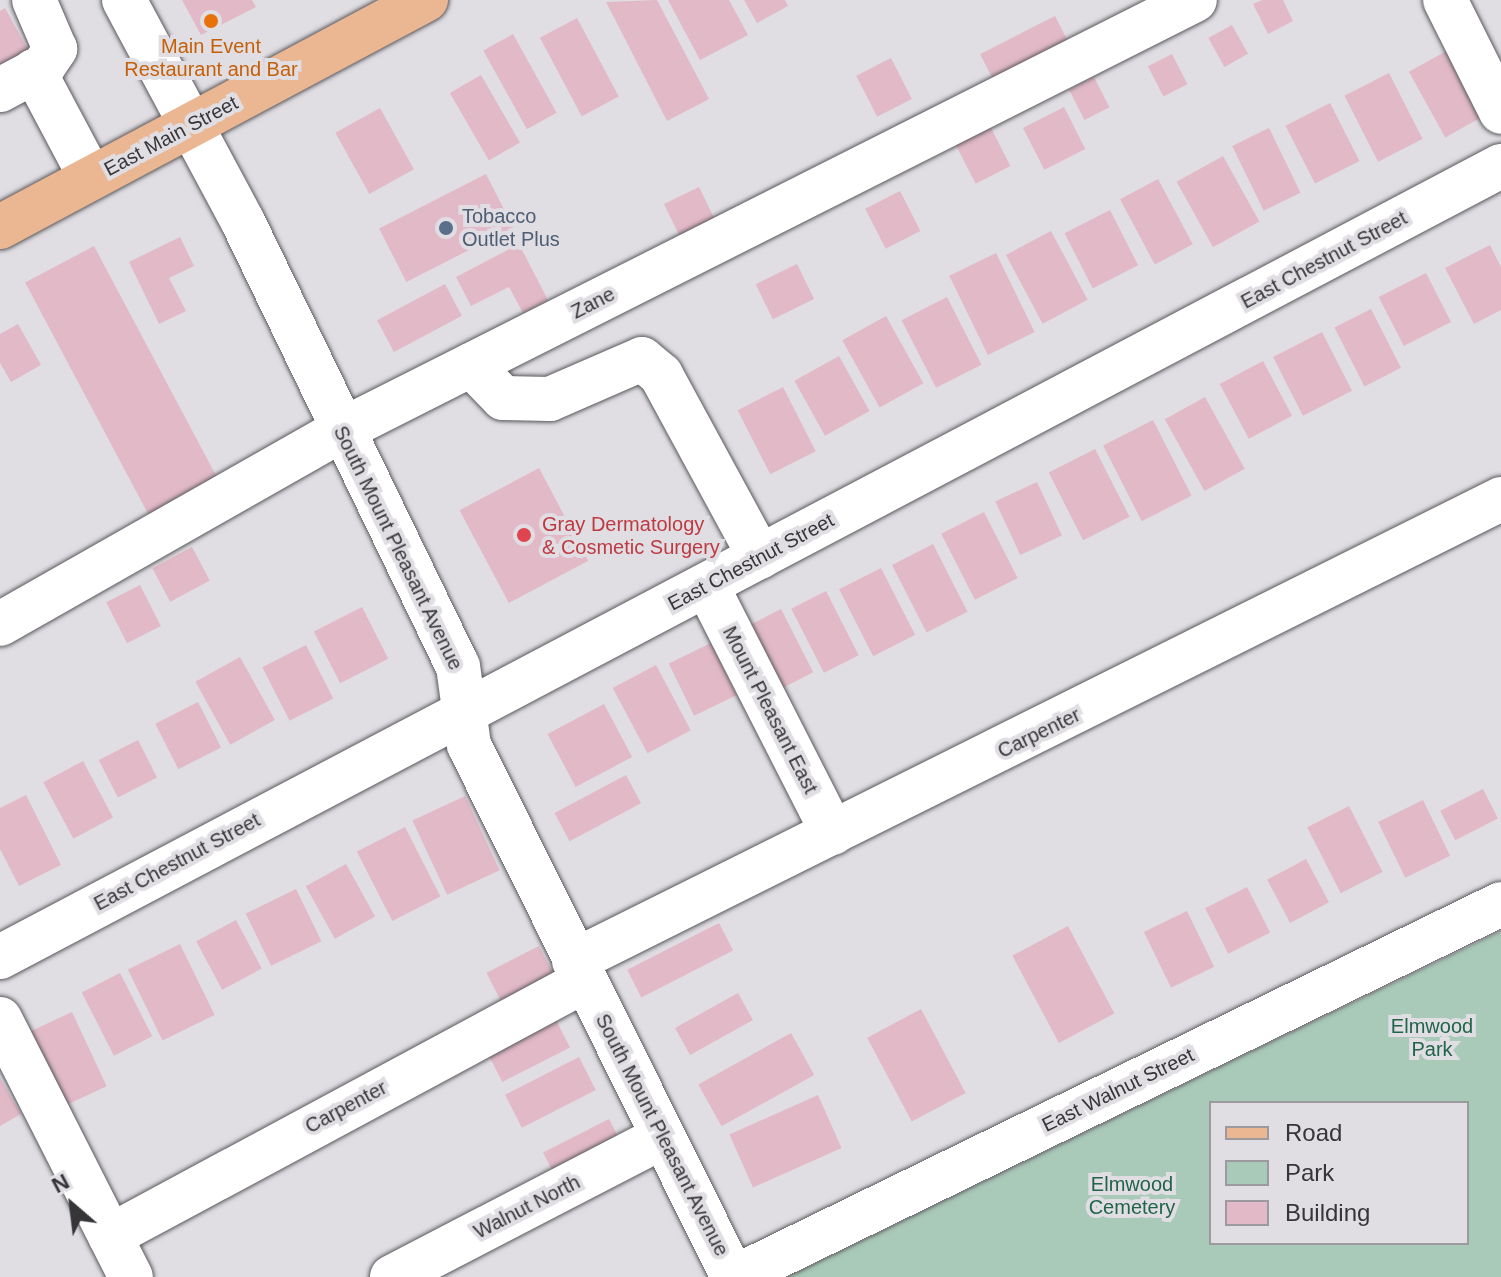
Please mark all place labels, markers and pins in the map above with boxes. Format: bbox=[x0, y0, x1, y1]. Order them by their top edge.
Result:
marker: Main Event Restaurant and Bar bbox=[202, 12, 220, 30]
place label: Main Event Restaurant and Bar bbox=[124, 34, 298, 81]
place label: Tobacco Outlet Plus bbox=[462, 204, 560, 251]
marker: Tobacco Outlet Plus bbox=[437, 219, 455, 237]
place label: Gray Dermatology & Cosmetic Surgery bbox=[542, 512, 720, 559]
marker: Gray Dermatology & Cosmetic Surgery bbox=[513, 524, 535, 546]

